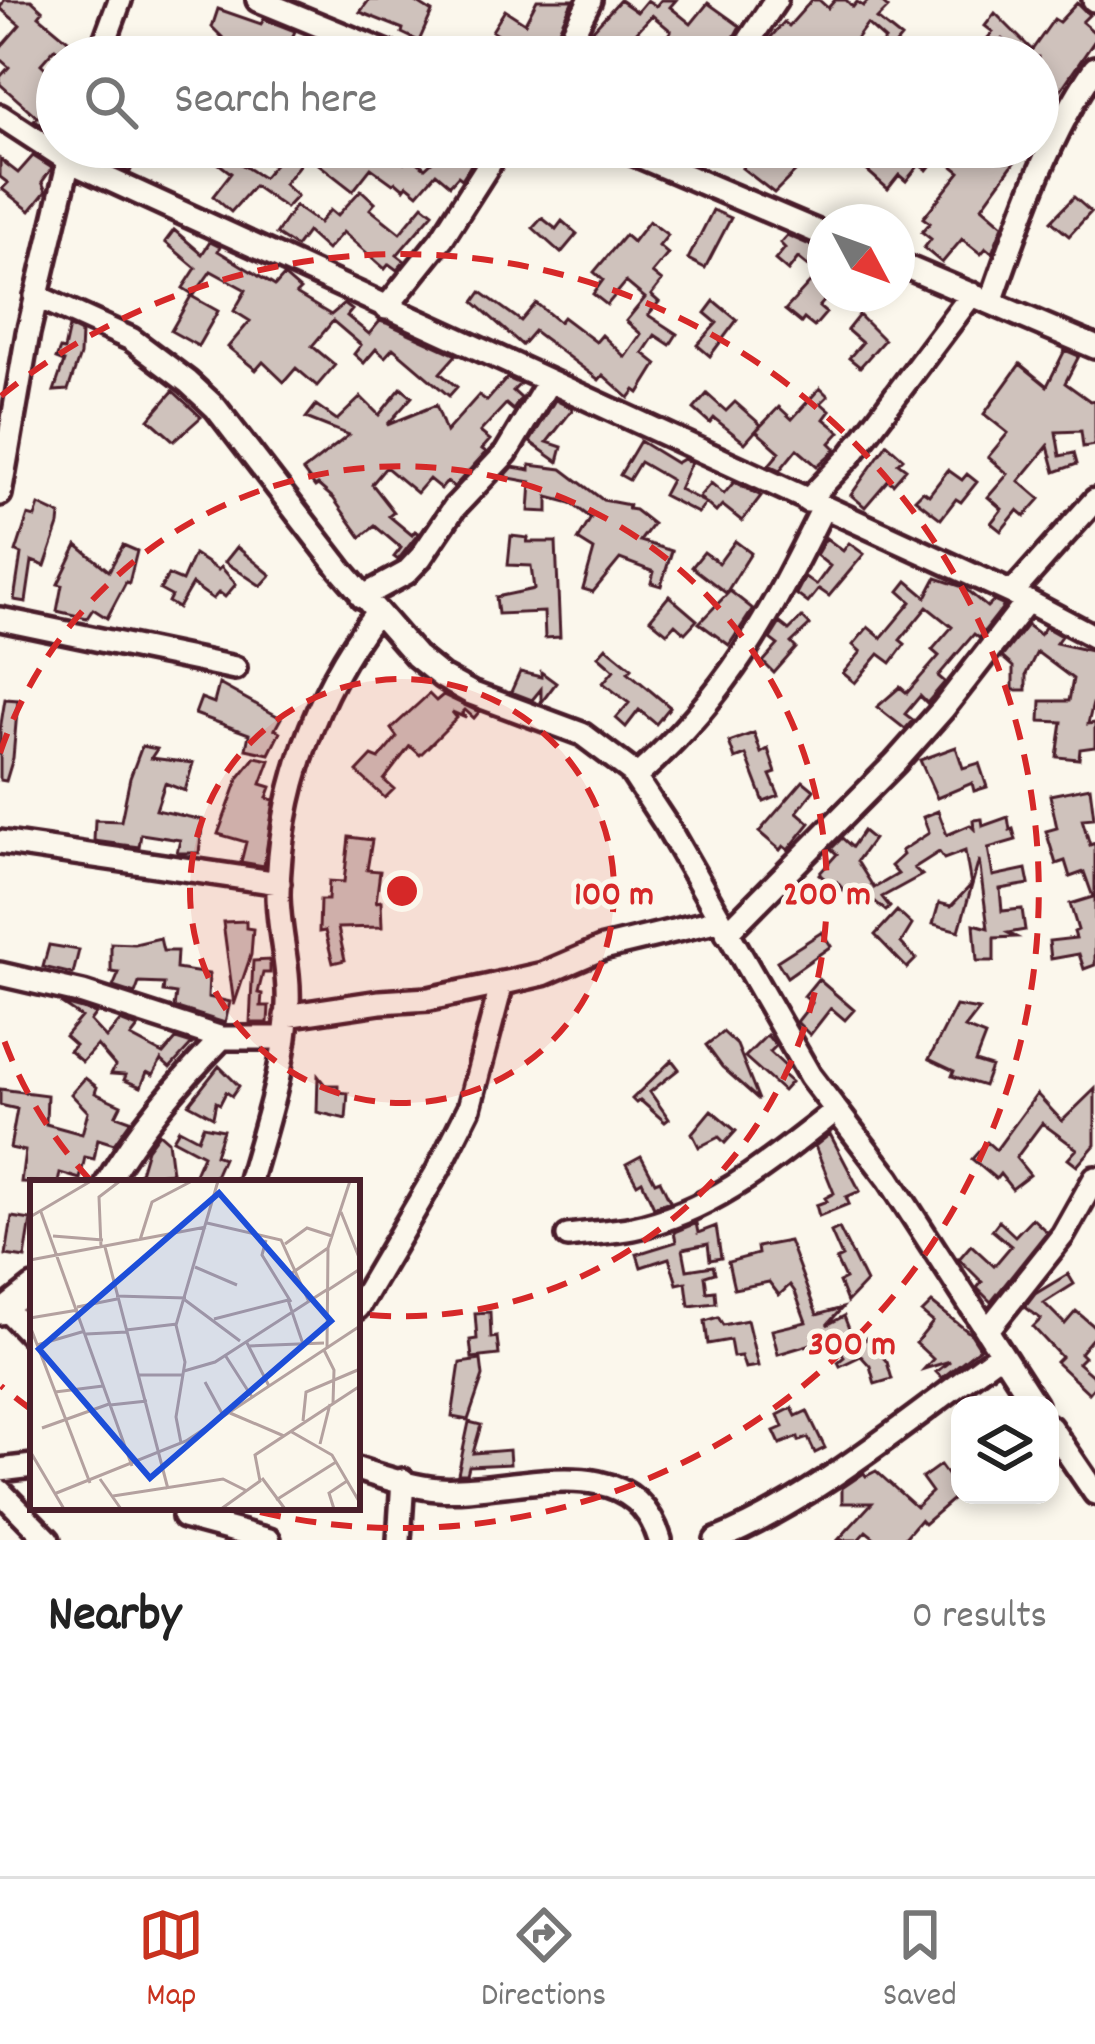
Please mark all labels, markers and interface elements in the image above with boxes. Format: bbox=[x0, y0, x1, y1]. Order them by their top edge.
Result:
search box bbox=[36, 36, 1059, 168]
icon: search bbox=[78, 69, 144, 135]
text: Search here bbox=[174, 70, 377, 134]
north arrow bbox=[807, 204, 915, 312]
centre of rings bbox=[381, 870, 423, 912]
text: 100 m bbox=[574, 871, 654, 923]
text: 200 m bbox=[783, 871, 871, 923]
inset map bbox=[30, 1180, 360, 1510]
text: 300 m bbox=[808, 1321, 896, 1373]
map controls bbox=[951, 1396, 1059, 1504]
button: layers bbox=[951, 1396, 1059, 1504]
text: Nearby bbox=[48, 1582, 181, 1654]
text: 0 results bbox=[912, 1591, 1047, 1646]
tab: Map bbox=[138, 1902, 204, 2021]
tab: Directions bbox=[481, 1902, 606, 2021]
tab: Saved bbox=[883, 1902, 957, 2021]

